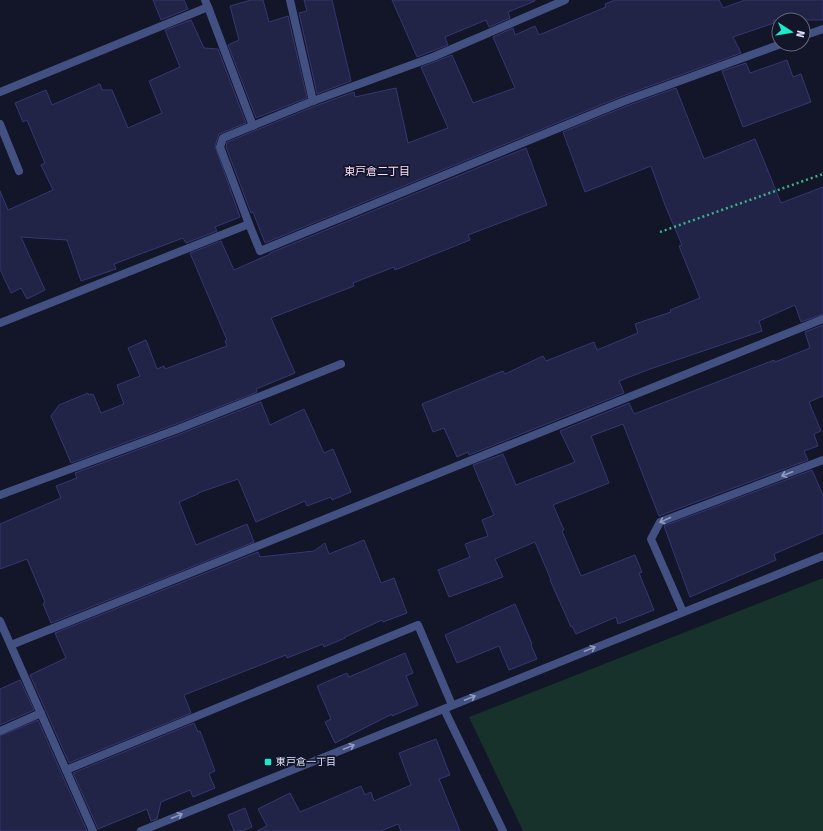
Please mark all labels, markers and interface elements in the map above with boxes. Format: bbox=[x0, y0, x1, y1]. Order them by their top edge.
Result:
north arrow bbox=[771, 12, 811, 52]
text: N bbox=[793, 29, 807, 39]
district label: 東戸倉二丁目 bbox=[344, 165, 410, 178]
one-way arrow bbox=[780, 471, 793, 478]
one-way arrow bbox=[659, 517, 671, 525]
one-way arrow bbox=[584, 645, 596, 653]
one-way arrow bbox=[463, 694, 475, 702]
one-way arrow bbox=[343, 743, 355, 750]
place label: 東戸倉一丁目 bbox=[276, 756, 336, 768]
marker: 東戸倉一丁目 bbox=[263, 757, 273, 767]
one-way arrow bbox=[170, 812, 182, 820]

